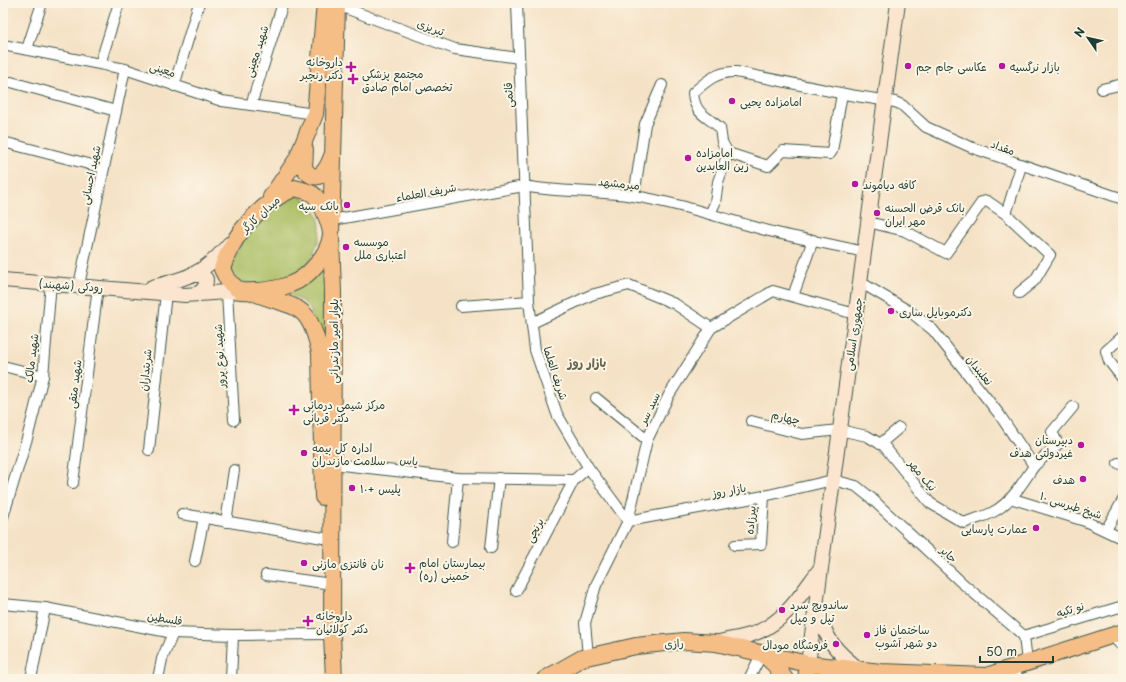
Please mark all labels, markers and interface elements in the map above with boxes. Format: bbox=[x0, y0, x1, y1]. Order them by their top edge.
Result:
street label: تبریزی bbox=[415, 14, 448, 40]
north arrow bbox=[1068, 18, 1108, 58]
street label: شهید معینی bbox=[240, 23, 272, 79]
text: N bbox=[1070, 24, 1089, 40]
place label: داروخانه دکتر رنجبر bbox=[299, 53, 343, 83]
street label: معینی bbox=[148, 57, 178, 81]
place label: عکاسی جام جم bbox=[916, 58, 987, 76]
place label: بازار نرگسیه bbox=[1010, 58, 1060, 75]
marker: عکاسی جام جم bbox=[903, 61, 913, 71]
marker: بازار نرگسیه bbox=[997, 61, 1007, 71]
marker: داروخانه دکتر رنجبر bbox=[346, 62, 356, 72]
place label: مجتمع پزشکی تخصصی امام صادق bbox=[362, 65, 453, 96]
marker: مجتمع پزشکی تخصصی امام صادق bbox=[347, 73, 359, 85]
street label: قائمی bbox=[499, 82, 517, 108]
place label: امامزاده یحیی bbox=[740, 93, 802, 110]
marker: امامزاده یحیی bbox=[727, 96, 737, 106]
street label: مقداد bbox=[988, 135, 1018, 159]
street label: شهید احسانی bbox=[75, 144, 105, 206]
place label: امامزاده زین العابدین bbox=[696, 144, 749, 174]
marker: امامزاده زین العابدین bbox=[683, 153, 693, 163]
street label: میرمشهد bbox=[597, 172, 641, 194]
place label: کافه دیاموند bbox=[863, 176, 917, 193]
street label: شریف العلماء bbox=[394, 178, 458, 206]
marker: کافه دیاموند bbox=[850, 179, 860, 189]
street label: میدان کارگر bbox=[236, 191, 283, 237]
place label: بانک سپه bbox=[299, 197, 339, 214]
place label: بانک قرض الحسنه مهر ایران bbox=[885, 199, 965, 229]
marker: بانک سپه bbox=[342, 200, 352, 210]
marker: بانک قرض الحسنه مهر ایران bbox=[872, 208, 882, 218]
place label: موسسه اعتباری ملل bbox=[354, 233, 406, 263]
marker: موسسه اعتباری ملل bbox=[341, 242, 351, 252]
street label: رودکی (شهبند) bbox=[38, 274, 104, 296]
street label: جمهوری اسلامی bbox=[839, 296, 867, 372]
street label: بلوار امیر مازندرانی bbox=[325, 299, 342, 383]
place label: دکترموبایل ساری bbox=[899, 303, 972, 320]
marker: دکترموبایل ساری bbox=[886, 306, 896, 316]
street label: شهید نوع پرور bbox=[209, 323, 230, 390]
street label: شهید مالک bbox=[20, 332, 42, 384]
street label: شریف العلما bbox=[539, 344, 573, 402]
street label: شربتداران bbox=[134, 348, 156, 392]
street label: نعلبندان bbox=[963, 351, 997, 389]
district label: بازار روز bbox=[567, 353, 606, 371]
street label: شهید متقی bbox=[63, 358, 85, 410]
street label: سید سر bbox=[633, 389, 664, 428]
place label: مرکز شیمی درمانی دکتر قربانی bbox=[303, 396, 385, 426]
marker: مرکز شیمی درمانی دکتر قربانی bbox=[288, 404, 300, 416]
street label: چهارم bbox=[770, 405, 802, 430]
place label: دبیرستان غیردولتی هدف bbox=[1009, 431, 1073, 461]
place label: اداره کل بیمه سلامت مازندران bbox=[312, 439, 385, 469]
marker: دبیرستان غیردولتی هدف bbox=[1076, 440, 1086, 450]
marker: اداره کل بیمه سلامت مازندران bbox=[299, 448, 309, 458]
street label: یاس bbox=[399, 450, 419, 470]
street label: نیک مهر bbox=[904, 455, 941, 495]
place label: هدف bbox=[1053, 471, 1075, 488]
marker: هدف bbox=[1078, 474, 1088, 484]
street label: بازار روز bbox=[710, 479, 747, 502]
place label: پلیس +١٠ bbox=[360, 480, 401, 497]
marker: پلیس +١٠ bbox=[347, 483, 357, 493]
street label: شیخ طبرسی ۱۰ bbox=[1038, 487, 1104, 523]
street label: پیرزاده bbox=[740, 505, 760, 535]
street label: برنجی bbox=[520, 515, 548, 545]
place label: عمارت پارسایی bbox=[961, 520, 1028, 537]
marker: عمارت پارسایی bbox=[1031, 523, 1041, 533]
street label: جابر bbox=[936, 541, 961, 566]
place label: بیمارستان امام خمینی (ره) bbox=[419, 554, 485, 584]
place label: نان فانتزی مازنی bbox=[312, 555, 384, 572]
marker: نان فانتزی مازنی bbox=[299, 558, 309, 568]
marker: بیمارستان امام خمینی (ره) bbox=[404, 562, 416, 574]
place label: ساندویچ سرد تپل و مپل bbox=[790, 596, 848, 626]
street label: نو تکیه bbox=[1054, 597, 1086, 621]
marker: ساندویچ سرد تپل و مپل bbox=[777, 605, 787, 615]
street label: فلسطین bbox=[146, 607, 184, 629]
place label: داروخانه دکتر کولائیان bbox=[316, 607, 368, 637]
marker: داروخانه دکتر کولائیان bbox=[303, 616, 313, 626]
place label: ساختمان فاز دو شهر آشوب bbox=[874, 621, 937, 651]
marker: ساختمان فاز دو شهر آشوب bbox=[862, 630, 872, 640]
street label: رازی bbox=[664, 634, 684, 652]
place label: فروشگاه مودال bbox=[762, 636, 828, 653]
scale bar bbox=[980, 638, 1053, 664]
marker: فروشگاه مودال bbox=[831, 639, 841, 649]
text: 50 m bbox=[986, 642, 1017, 660]

